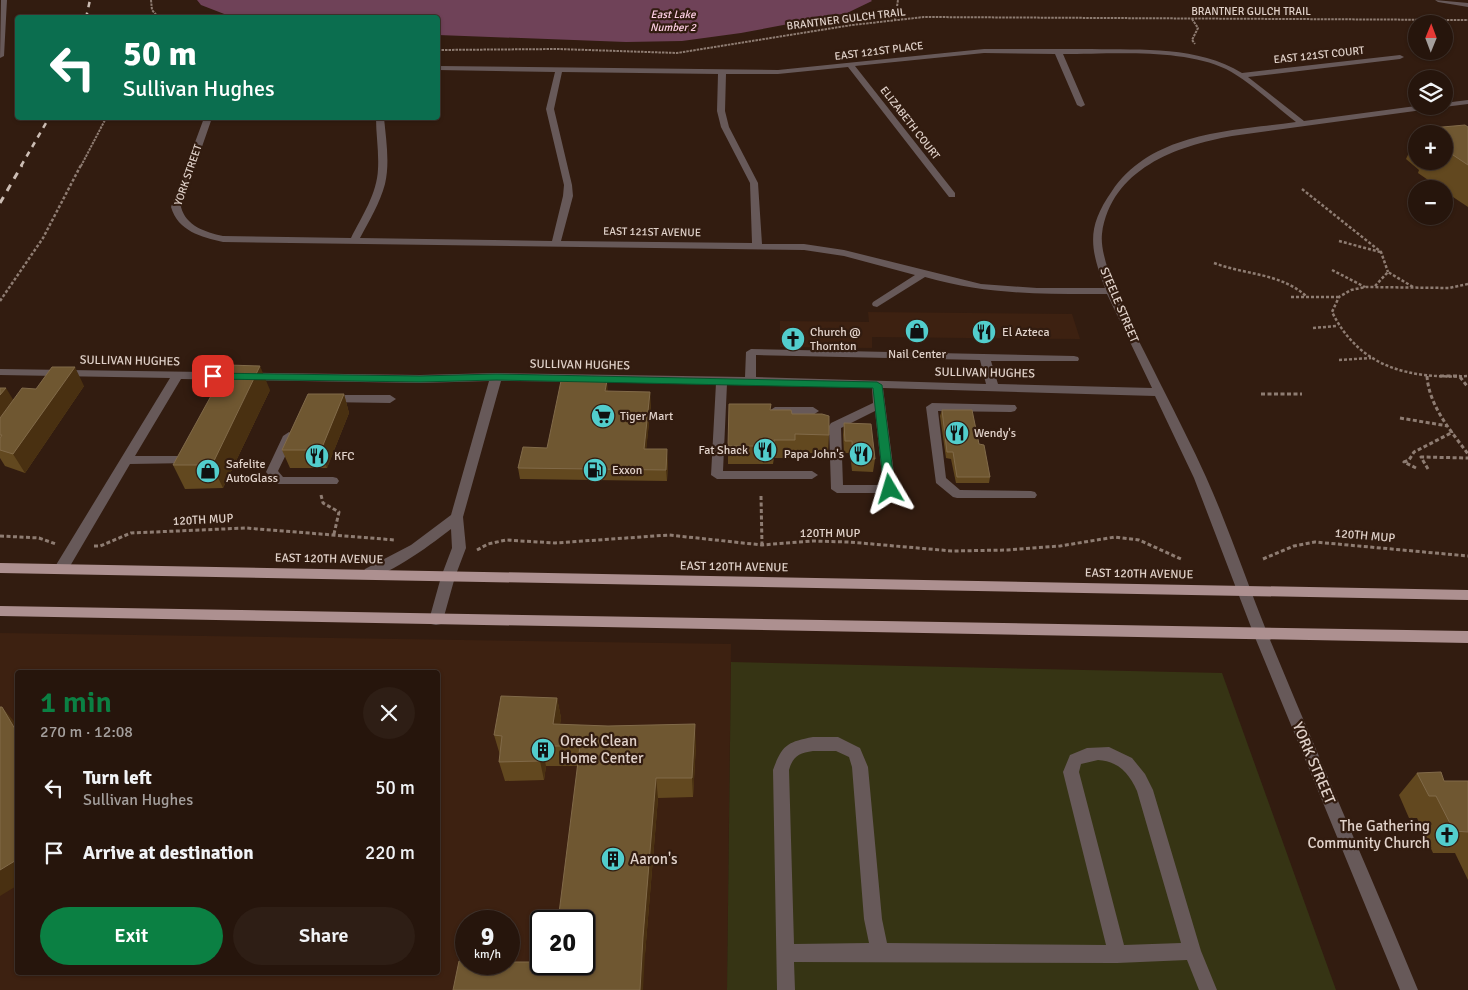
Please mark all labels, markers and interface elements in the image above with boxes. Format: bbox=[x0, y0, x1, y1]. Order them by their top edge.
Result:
street label: BRANTNER GULCH TRAIL bbox=[786, 5, 906, 33]
street label: BRANTNER GULCH TRAIL bbox=[1191, 5, 1311, 18]
water label: East Lake Number 2 bbox=[650, 8, 697, 34]
north arrow bbox=[1408, 15, 1452, 60]
map controls bbox=[1408, 15, 1453, 225]
text: 50 m bbox=[123, 32, 197, 75]
icon: left bbox=[40, 35, 105, 100]
street label: EAST 121ST PLACE bbox=[834, 39, 924, 63]
street label: EAST 121ST COURT bbox=[1273, 44, 1366, 66]
button: layers bbox=[1408, 70, 1453, 115]
text: Sullivan Hughes bbox=[123, 75, 275, 102]
street label: ELIZABETH COURT bbox=[877, 84, 943, 163]
button: + bbox=[1408, 125, 1453, 170]
street label: YORK STREET bbox=[171, 142, 205, 207]
button: − bbox=[1408, 180, 1453, 225]
street label: EAST 121ST AVENUE bbox=[603, 225, 701, 239]
street label: STEELE STREET bbox=[1096, 265, 1142, 345]
shop icon: Nail Center bbox=[904, 318, 930, 344]
restaurant icon: El Azteca bbox=[971, 319, 997, 345]
place label: Church @ Thornton bbox=[810, 325, 861, 354]
place label: El Azteca bbox=[1002, 325, 1050, 340]
church icon: Church @ Thornton bbox=[780, 326, 806, 352]
place label: Nail Center bbox=[888, 347, 947, 362]
street label: SULLIVAN HUGHES bbox=[80, 353, 181, 369]
pin bbox=[192, 355, 234, 397]
street label: SULLIVAN HUGHES bbox=[530, 357, 631, 373]
icon: arrive bbox=[199, 362, 227, 390]
street label: SULLIVAN HUGHES bbox=[935, 365, 1036, 381]
supermarket icon: Tiger Mart bbox=[590, 403, 616, 429]
place label: Tiger Mart bbox=[620, 409, 673, 424]
restaurant icon: Wendy's bbox=[944, 420, 970, 446]
place label: Wendy's bbox=[974, 426, 1016, 441]
restaurant icon: Fat Shack bbox=[752, 437, 778, 463]
restaurant icon: Papa John's bbox=[848, 441, 874, 467]
restaurant icon: KFC bbox=[304, 443, 330, 469]
place label: Fat Shack bbox=[698, 443, 748, 458]
place label: Papa John's bbox=[784, 447, 844, 462]
place label: KFC bbox=[334, 449, 355, 464]
place label: Safelite AutoGlass bbox=[226, 457, 278, 486]
fuel station icon: Exxon bbox=[582, 457, 608, 483]
shop icon: Safelite AutoGlass bbox=[195, 458, 221, 484]
position arrow bbox=[863, 462, 915, 514]
place label: Exxon bbox=[612, 463, 642, 478]
street label: 120TH MUP bbox=[172, 511, 234, 529]
street label: 120TH MUP bbox=[800, 526, 860, 541]
street label: 120TH MUP bbox=[1334, 526, 1396, 546]
street label: EAST 120TH AVENUE bbox=[275, 551, 384, 567]
street label: EAST 120TH AVENUE bbox=[680, 559, 789, 575]
street label: EAST 120TH AVENUE bbox=[1085, 566, 1194, 582]
text: 1 min bbox=[40, 684, 112, 721]
button: close bbox=[363, 687, 415, 739]
street label: YORK STREET bbox=[1289, 719, 1340, 807]
text: 270 m · 12:08 bbox=[40, 722, 133, 742]
place label: Oreck Clean Home Center bbox=[560, 732, 644, 767]
building icon: Oreck Clean Home Center bbox=[530, 737, 556, 763]
text: Turn left bbox=[83, 766, 152, 790]
icon: left bbox=[40, 774, 68, 802]
text: 50 m bbox=[375, 776, 415, 800]
text: Sullivan Hughes bbox=[83, 790, 193, 810]
place label: The Gathering Community Church bbox=[1307, 817, 1430, 852]
church icon: The Gathering Community Church bbox=[1434, 822, 1460, 848]
icon: arrive bbox=[40, 839, 68, 867]
text: Arrive at destination bbox=[83, 841, 254, 865]
text: 220 m bbox=[365, 841, 415, 865]
building icon: Aaron's bbox=[600, 846, 626, 872]
place label: Aaron's bbox=[630, 850, 678, 868]
button: Exit bbox=[40, 907, 223, 965]
button: Share bbox=[233, 907, 415, 965]
speed limit sign: 20 bbox=[530, 910, 595, 975]
text: 9 bbox=[481, 921, 494, 952]
text: km/h bbox=[474, 947, 501, 962]

